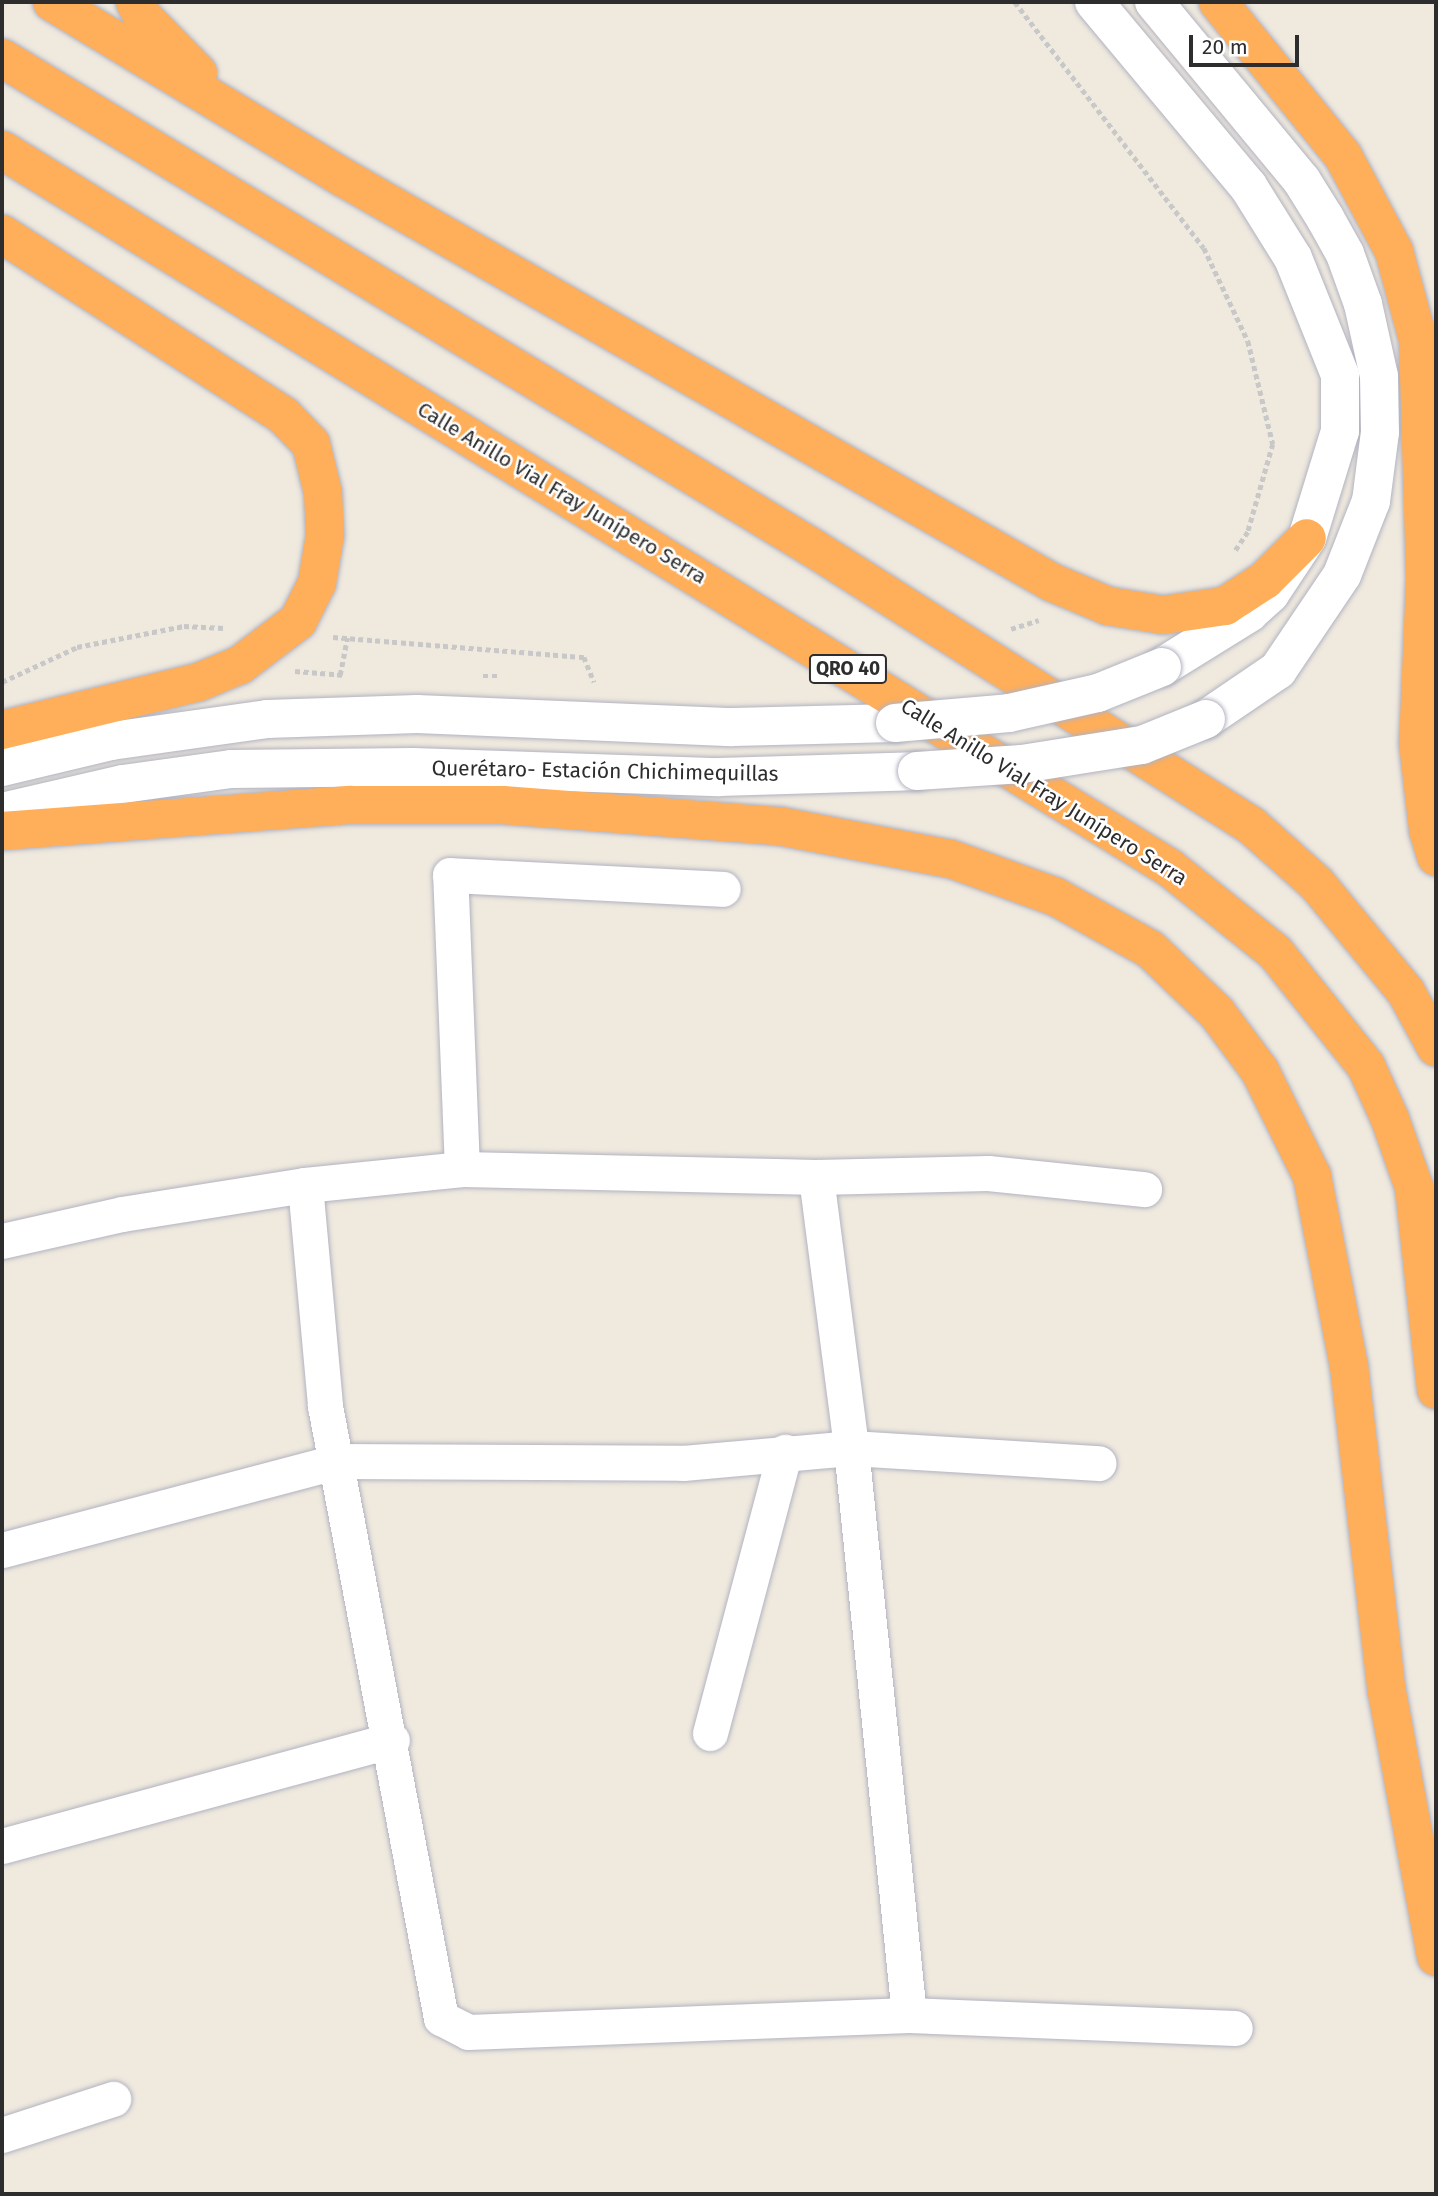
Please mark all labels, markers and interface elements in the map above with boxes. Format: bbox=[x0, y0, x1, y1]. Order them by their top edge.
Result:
scale bar bbox=[1193, 21, 1303, 65]
text: 20 m bbox=[1202, 34, 1248, 60]
street label: Calle Anillo Vial Fray Junípero Serra bbox=[413, 397, 711, 589]
road number: QRO 40 bbox=[808, 654, 888, 684]
street label: Calle Anillo Vial Fray Junípero Serra bbox=[896, 693, 1192, 891]
street label: Querétaro- Estación Chichimequillas bbox=[431, 755, 779, 787]

